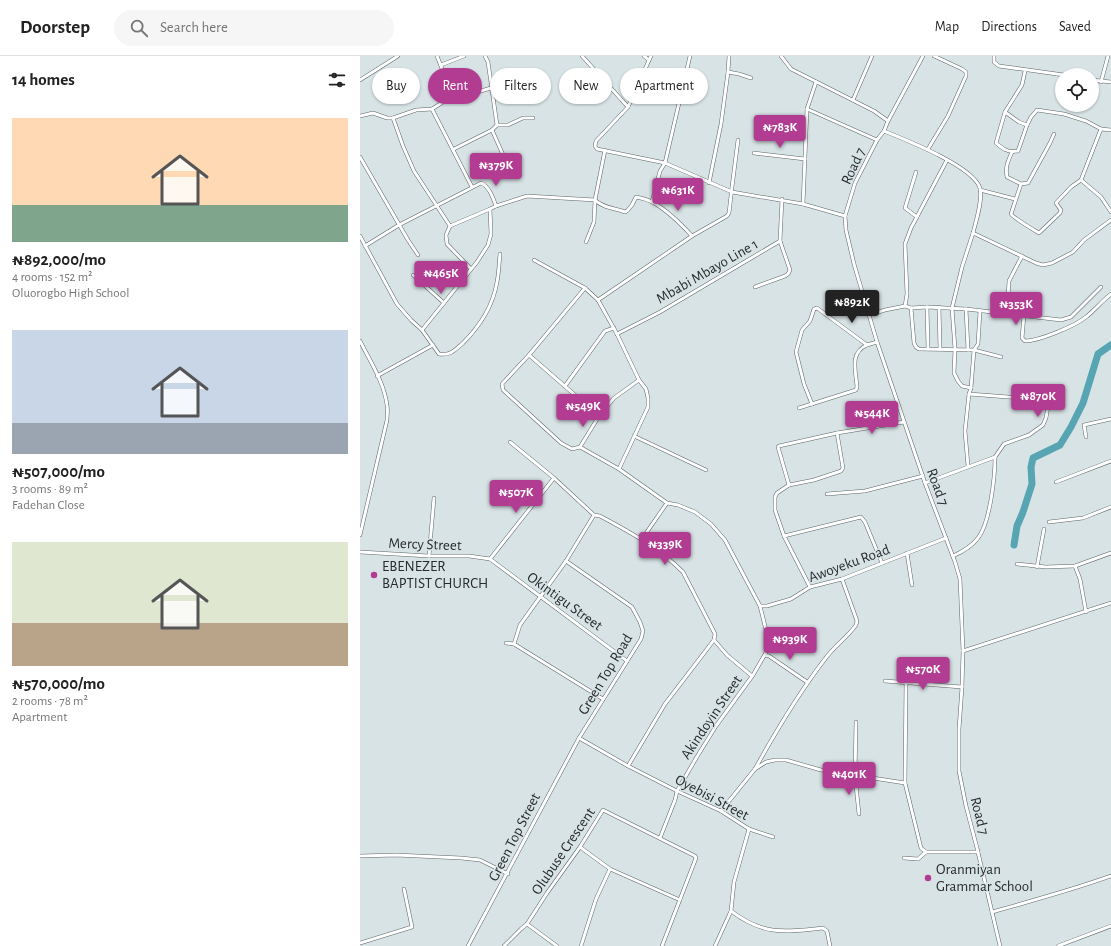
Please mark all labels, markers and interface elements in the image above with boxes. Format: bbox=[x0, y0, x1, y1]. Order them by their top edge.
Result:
search box bbox=[114, 10, 394, 46]
icon: search bbox=[128, 17, 150, 39]
text: Doorstep bbox=[20, 18, 90, 37]
text: Search here bbox=[160, 20, 228, 35]
text: Map bbox=[935, 20, 959, 34]
text: Directions bbox=[981, 20, 1037, 34]
text: Saved bbox=[1059, 20, 1091, 34]
chip: Buy bbox=[372, 68, 420, 104]
chip: Rent bbox=[428, 68, 482, 104]
chip: Filters bbox=[490, 68, 551, 104]
chip: New bbox=[559, 68, 612, 104]
chip: Apartment bbox=[620, 68, 708, 104]
map controls bbox=[1055, 68, 1099, 112]
button: locate bbox=[1055, 68, 1099, 112]
icon: filters bbox=[326, 69, 348, 91]
text: 14 homes bbox=[12, 71, 75, 88]
pin: ₦783K bbox=[752, 115, 808, 149]
text: ₦783K bbox=[763, 121, 797, 134]
icon: home bbox=[144, 144, 216, 216]
street label: Road 7 bbox=[839, 146, 868, 187]
pin: ₦379K bbox=[468, 153, 524, 187]
text: ₦379K bbox=[479, 159, 513, 172]
pin: ₦631K bbox=[650, 178, 706, 212]
text: ₦631K bbox=[661, 184, 695, 197]
street label: Mbabi Mbayo Line 1 bbox=[654, 236, 761, 307]
text: ₦892,000/mo bbox=[12, 251, 106, 268]
pin: ₦465K bbox=[413, 261, 469, 295]
text: ₦465K bbox=[423, 267, 459, 280]
text: 4 rooms · 152 m² bbox=[12, 271, 93, 284]
text: Oluorogbo High School bbox=[12, 287, 129, 300]
pin: ₦892K bbox=[824, 290, 880, 324]
pin: ₦353K bbox=[988, 292, 1044, 326]
text: ₦892K bbox=[834, 296, 870, 309]
text: ₦353K bbox=[999, 298, 1033, 311]
icon: home bbox=[144, 356, 216, 428]
pin: ₦870K bbox=[1010, 384, 1066, 418]
text: ₦870K bbox=[1020, 390, 1056, 403]
pin: ₦549K bbox=[555, 394, 611, 428]
text: ₦549K bbox=[565, 400, 601, 413]
pin: ₦544K bbox=[844, 401, 900, 435]
text: ₦544K bbox=[854, 407, 890, 420]
text: ₦507,000/mo bbox=[12, 463, 105, 480]
street label: Road 7 bbox=[924, 466, 951, 508]
pin: ₦507K bbox=[488, 480, 544, 514]
text: 3 rooms · 89 m² bbox=[12, 483, 88, 496]
text: ₦507K bbox=[499, 486, 533, 499]
text: Fadehan Close bbox=[12, 499, 85, 512]
pin: ₦339K bbox=[637, 532, 693, 566]
street label: Mercy Street bbox=[388, 536, 462, 553]
text: ₦339K bbox=[648, 538, 682, 551]
street label: Awoyeku Road bbox=[807, 542, 892, 585]
place label: EBENEZER BAPTIST CHURCH bbox=[382, 559, 488, 591]
icon: home bbox=[144, 568, 216, 640]
street label: Okintigu Street bbox=[524, 569, 605, 634]
marker: EBENEZER BAPTIST CHURCH bbox=[369, 570, 379, 580]
pin: ₦939K bbox=[762, 627, 818, 661]
street label: Green Top Road bbox=[576, 631, 635, 717]
text: ₦939K bbox=[773, 633, 807, 646]
pin: ₦570K bbox=[895, 657, 951, 691]
text: ₦570K bbox=[906, 663, 940, 676]
street label: Akindoyin Street bbox=[678, 673, 745, 762]
text: ₦570,000/mo bbox=[12, 675, 105, 692]
text: 2 rooms · 78 m² bbox=[12, 695, 88, 708]
text: Apartment bbox=[12, 711, 67, 724]
pin: ₦401K bbox=[821, 762, 877, 796]
text: ₦401K bbox=[832, 768, 866, 781]
street label: Oyebisi Street bbox=[673, 772, 751, 823]
street label: Green Top Street bbox=[486, 791, 543, 884]
street label: Road 7 bbox=[968, 796, 991, 837]
street label: Olubuse Crescent bbox=[529, 805, 598, 897]
place label: Oranmiyan Grammar School bbox=[936, 862, 1033, 894]
marker: Oranmiyan Grammar School bbox=[923, 873, 933, 883]

